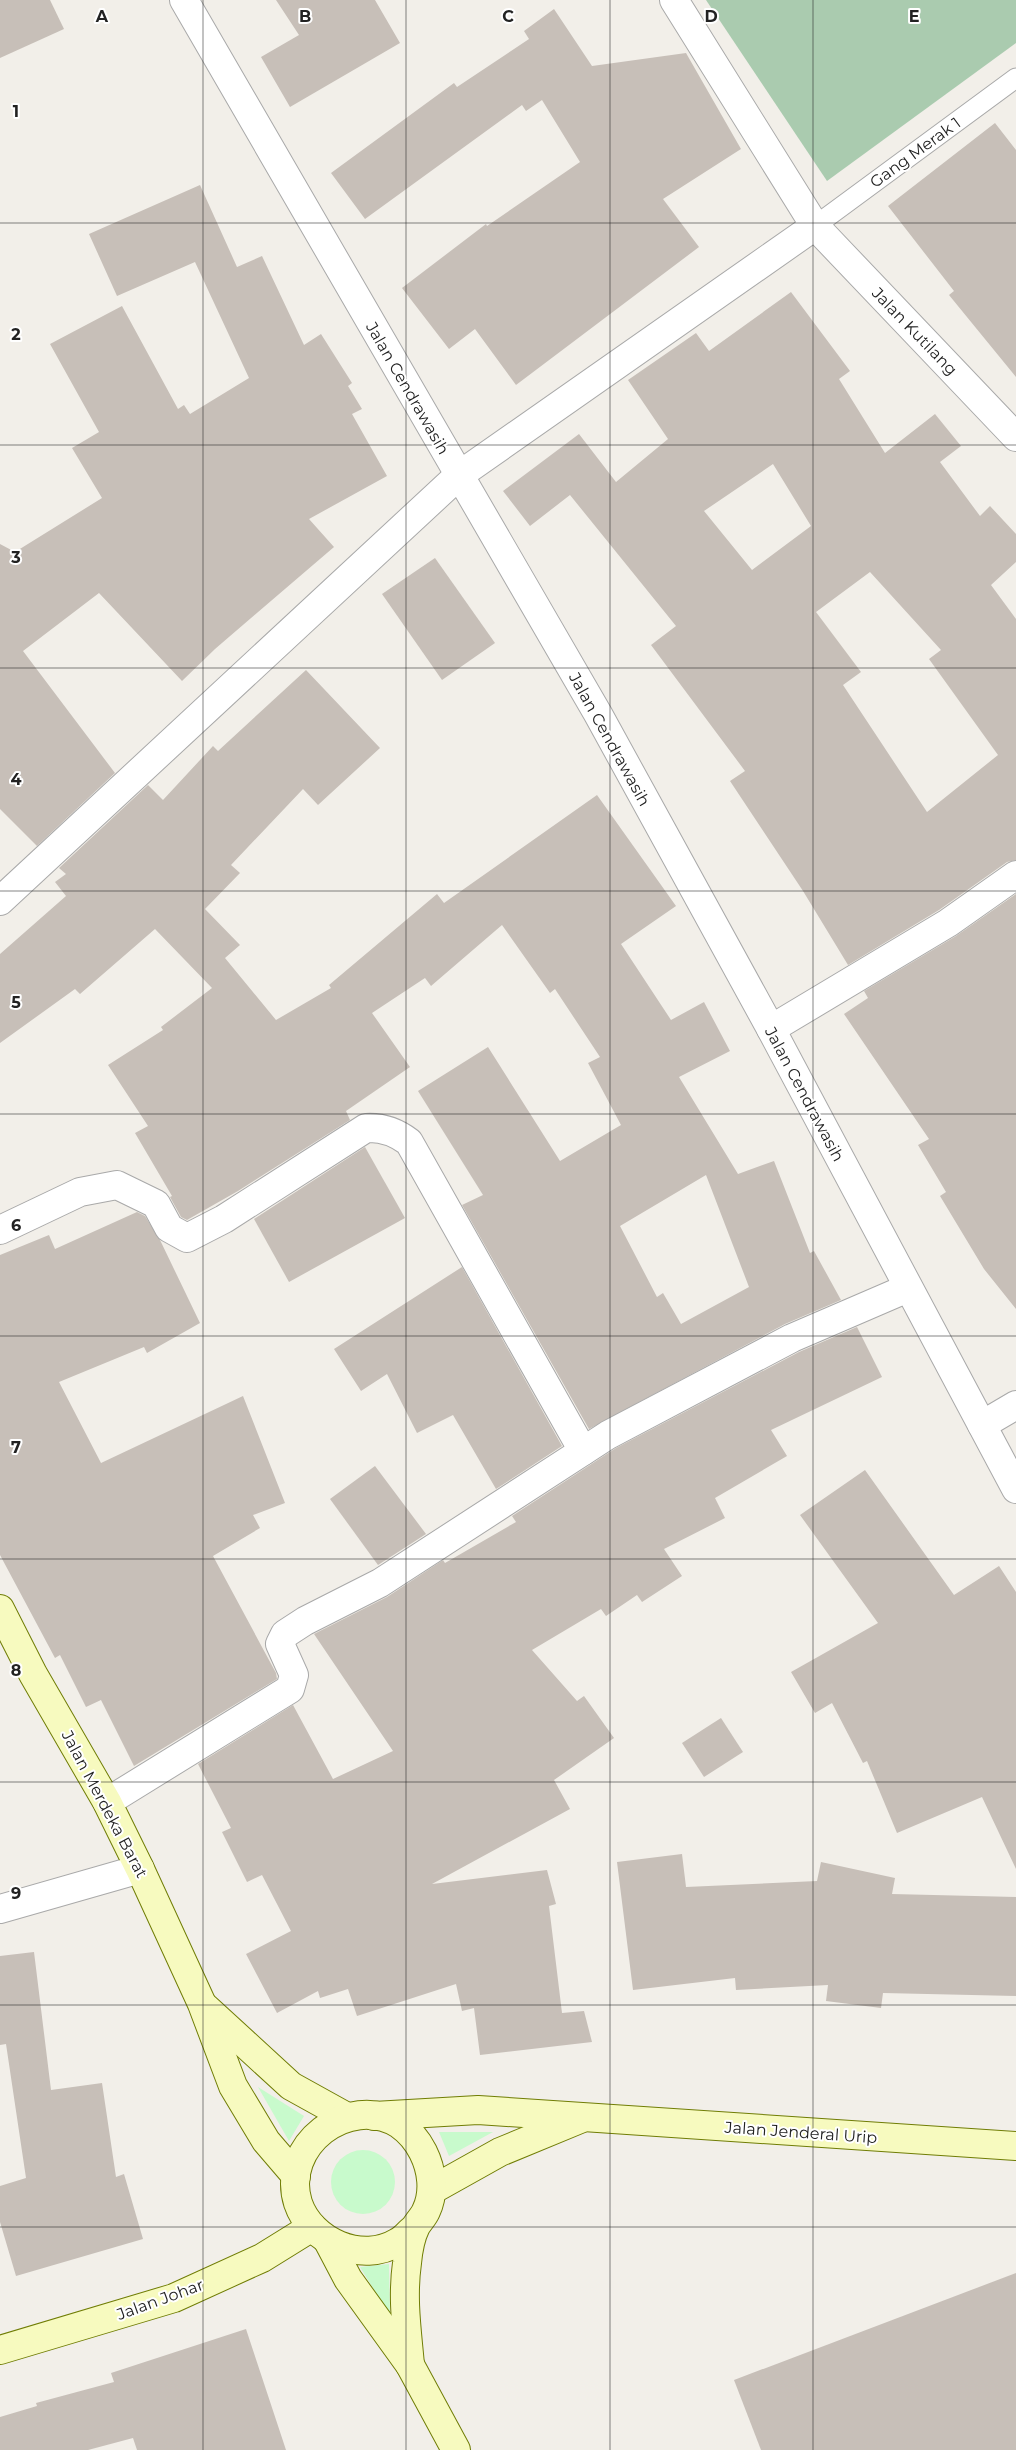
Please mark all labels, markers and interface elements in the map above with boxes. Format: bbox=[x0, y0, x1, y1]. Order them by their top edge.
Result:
text: A bbox=[95, 7, 109, 26]
text: B bbox=[299, 7, 311, 26]
text: C bbox=[502, 7, 514, 26]
text: D bbox=[704, 7, 718, 26]
text: E bbox=[909, 7, 919, 26]
text: 1 bbox=[13, 102, 19, 121]
street label: Gang Merak 1 bbox=[866, 113, 964, 192]
street label: Jalan Kutilang bbox=[867, 283, 961, 379]
street label: Jalan Cendrawasih bbox=[361, 318, 453, 458]
text: 2 bbox=[11, 325, 21, 344]
text: 3 bbox=[10, 548, 21, 567]
street label: Jalan Cendrawasih bbox=[564, 668, 654, 809]
text: 4 bbox=[10, 770, 22, 789]
text: 5 bbox=[11, 993, 21, 1012]
street label: Jalan Cendrawasih bbox=[761, 1023, 848, 1165]
text: 6 bbox=[11, 1216, 21, 1235]
text: 7 bbox=[11, 1438, 21, 1457]
text: 8 bbox=[11, 1661, 21, 1680]
street label: Jalan Merdeka Barat bbox=[57, 1726, 152, 1882]
text: 9 bbox=[11, 1884, 21, 1903]
street label: Jalan Jenderal Urip bbox=[723, 2118, 878, 2147]
street label: Jalan Johar bbox=[113, 2275, 206, 2324]

